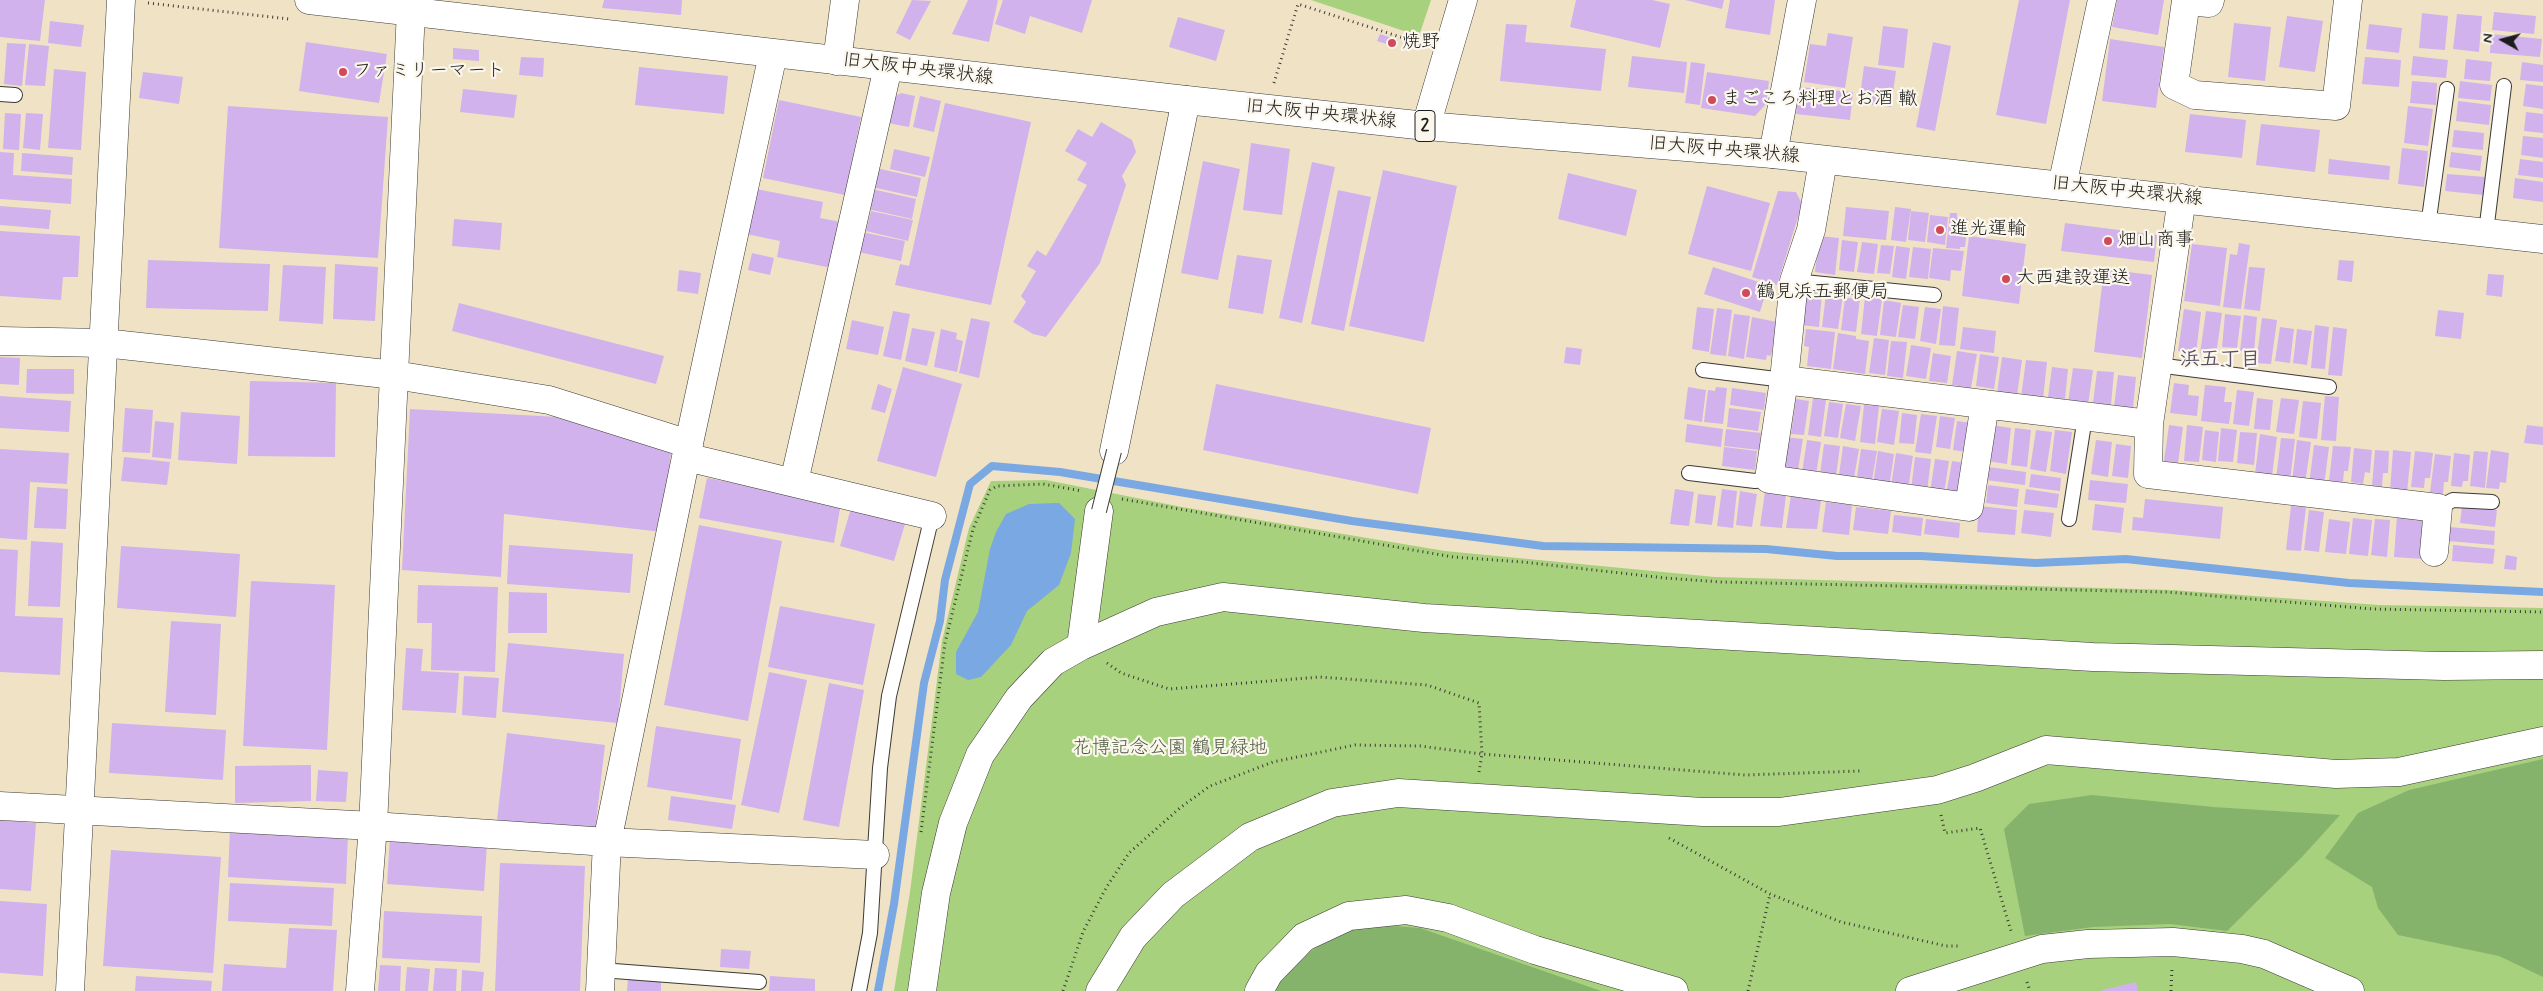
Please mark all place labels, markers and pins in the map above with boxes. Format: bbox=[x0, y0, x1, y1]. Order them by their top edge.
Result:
place label: 焼野 bbox=[1402, 32, 1440, 54]
marker: 焼野 bbox=[1386, 37, 1398, 49]
place label: ファミリーマート bbox=[353, 61, 505, 83]
marker: ファミリーマート bbox=[337, 66, 349, 78]
place label: まごころ料理とお酒 轍 bbox=[1722, 89, 1917, 111]
marker: まごころ料理とお酒 轍 bbox=[1706, 94, 1718, 106]
place label: 進光運輸 bbox=[1950, 219, 2026, 241]
marker: 進光運輸 bbox=[1934, 224, 1946, 236]
place label: 畑山商事 bbox=[2118, 230, 2194, 252]
marker: 畑山商事 bbox=[2102, 235, 2114, 247]
place label: 大西建設運送 bbox=[2016, 268, 2130, 290]
marker: 大西建設運送 bbox=[2000, 273, 2012, 285]
place label: 鶴見浜五郵便局 bbox=[1756, 282, 1889, 304]
marker: 鶴見浜五郵便局 bbox=[1740, 287, 1752, 299]

